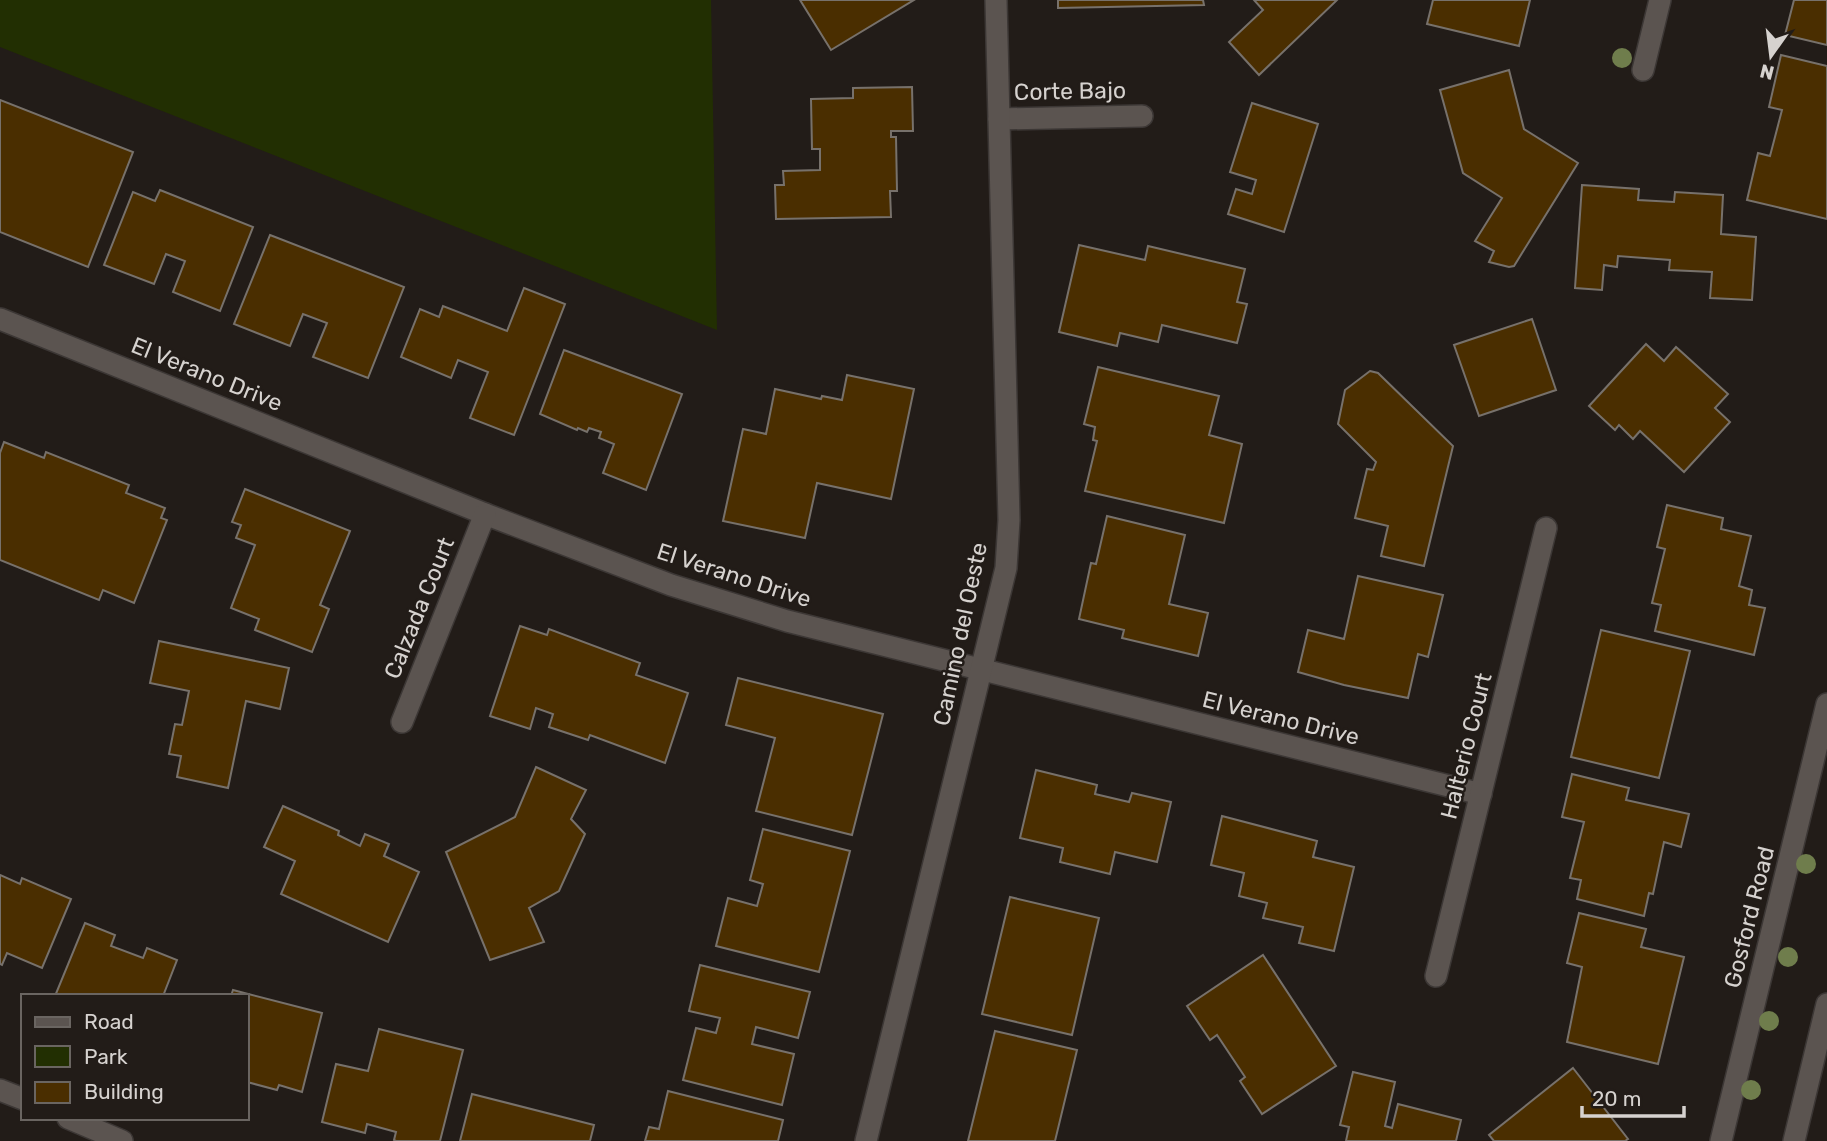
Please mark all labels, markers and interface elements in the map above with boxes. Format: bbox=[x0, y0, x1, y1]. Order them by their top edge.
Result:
north arrow bbox=[1736, 21, 1806, 91]
text: N bbox=[1758, 59, 1776, 85]
street label: Corte Bajo bbox=[1014, 76, 1126, 106]
street label: El Verano Drive bbox=[127, 331, 287, 417]
street label: Calzada Court bbox=[378, 533, 460, 683]
street label: El Verano Drive bbox=[653, 537, 815, 613]
street label: Camino del Oeste bbox=[927, 540, 993, 728]
street label: Halterio Court bbox=[1434, 670, 1498, 822]
street label: El Verano Drive bbox=[1200, 685, 1362, 751]
street label: Gosford Road bbox=[1718, 843, 1780, 991]
legend bbox=[21, 994, 248, 1120]
text: Road bbox=[84, 1009, 134, 1034]
text: Park bbox=[84, 1044, 128, 1069]
scale bar bbox=[1582, 1074, 1684, 1118]
text: Building bbox=[84, 1079, 164, 1104]
text: 20 m bbox=[1592, 1086, 1641, 1111]

